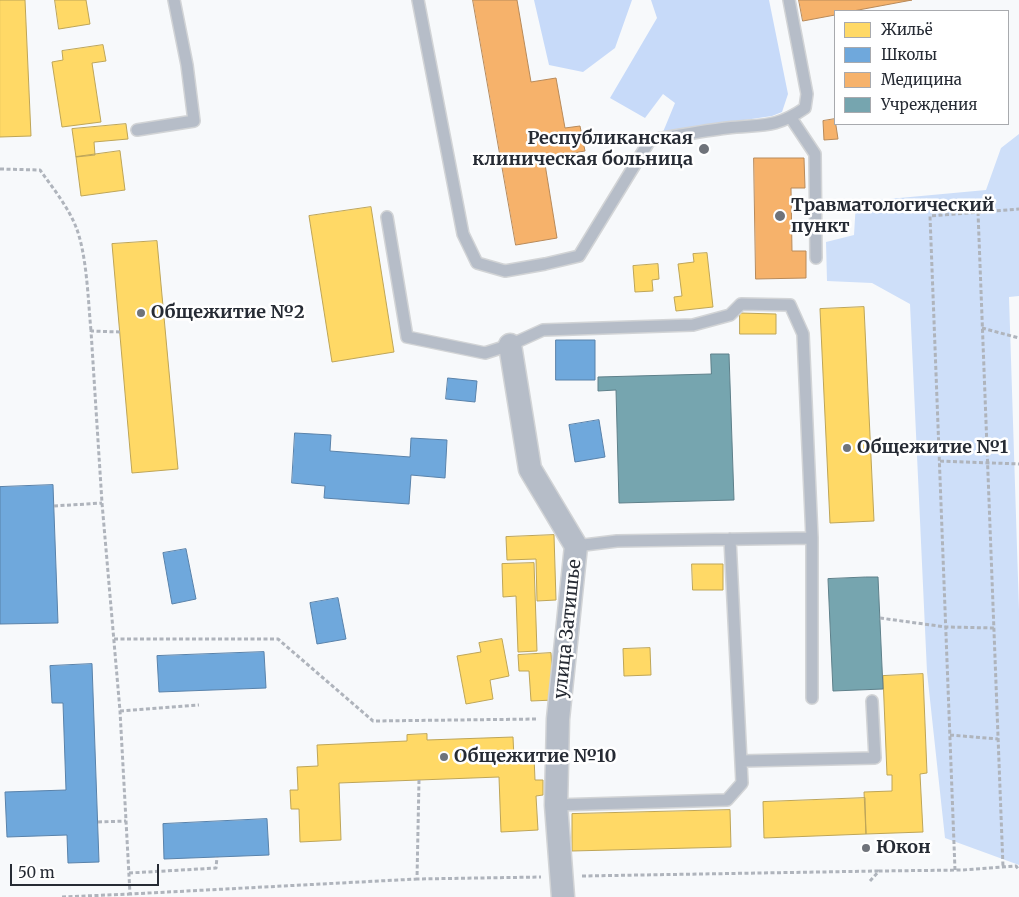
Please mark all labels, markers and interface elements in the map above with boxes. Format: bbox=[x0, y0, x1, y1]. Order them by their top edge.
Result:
legend bbox=[834, 10, 1009, 125]
text: Жильё bbox=[881, 20, 933, 39]
text: Школы bbox=[881, 45, 937, 64]
text: Медицина bbox=[881, 70, 962, 89]
text: Учреждения bbox=[881, 95, 977, 114]
place label: Республиканская клиническая больница bbox=[472, 128, 693, 170]
marker: Республиканская клиническая больница bbox=[697, 142, 711, 156]
place label: Травматологический пункт bbox=[791, 195, 995, 238]
marker: Травматологический пункт bbox=[773, 209, 787, 223]
place label: Общежитие №2 bbox=[151, 302, 305, 324]
marker: Общежитие №2 bbox=[135, 307, 147, 319]
place label: Общежитие №1 bbox=[857, 437, 1008, 459]
marker: Общежитие №1 bbox=[841, 442, 853, 454]
street label: улица Затишье bbox=[550, 558, 586, 700]
place label: Общежитие №10 bbox=[454, 746, 616, 768]
marker: Общежитие №10 bbox=[438, 751, 450, 763]
place label: Юкон bbox=[876, 837, 931, 859]
marker: Юкон bbox=[860, 842, 872, 854]
scale bar bbox=[12, 854, 161, 886]
text: 50 m bbox=[18, 863, 55, 882]

